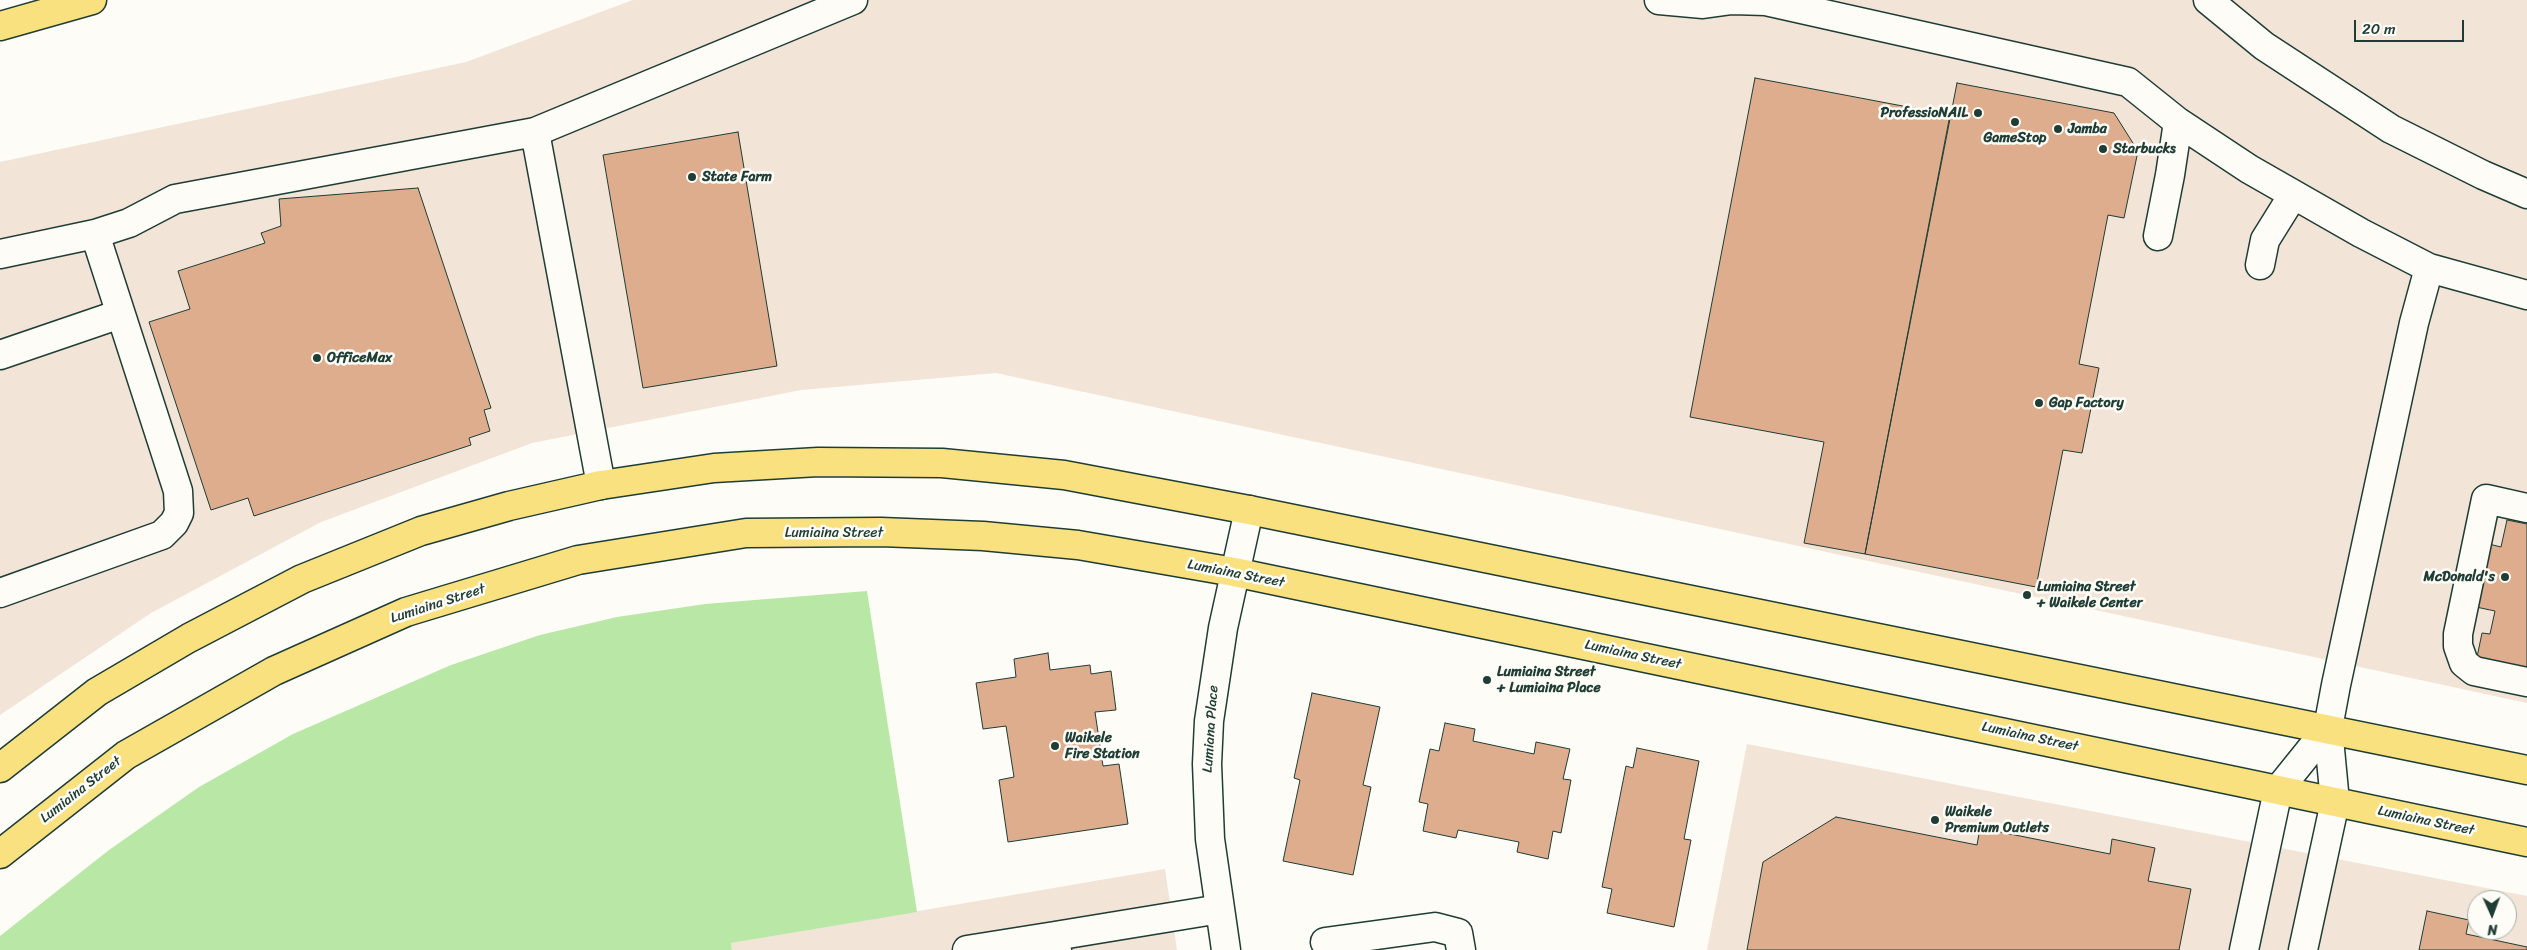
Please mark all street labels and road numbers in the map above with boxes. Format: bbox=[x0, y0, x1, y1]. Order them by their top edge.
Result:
street label: Lumiaina Street bbox=[785, 525, 883, 541]
street label: Lumiaina Street bbox=[1186, 556, 1286, 592]
street label: Lumiaina Street bbox=[389, 581, 487, 627]
street label: Lumiaina Street bbox=[1583, 637, 1683, 673]
street label: Lumiana Place bbox=[1200, 685, 1222, 773]
street label: Lumiaina Street bbox=[1980, 719, 2080, 755]
street label: Lumiaina Street bbox=[37, 753, 125, 827]
street label: Lumiaina Street bbox=[2376, 803, 2476, 839]

